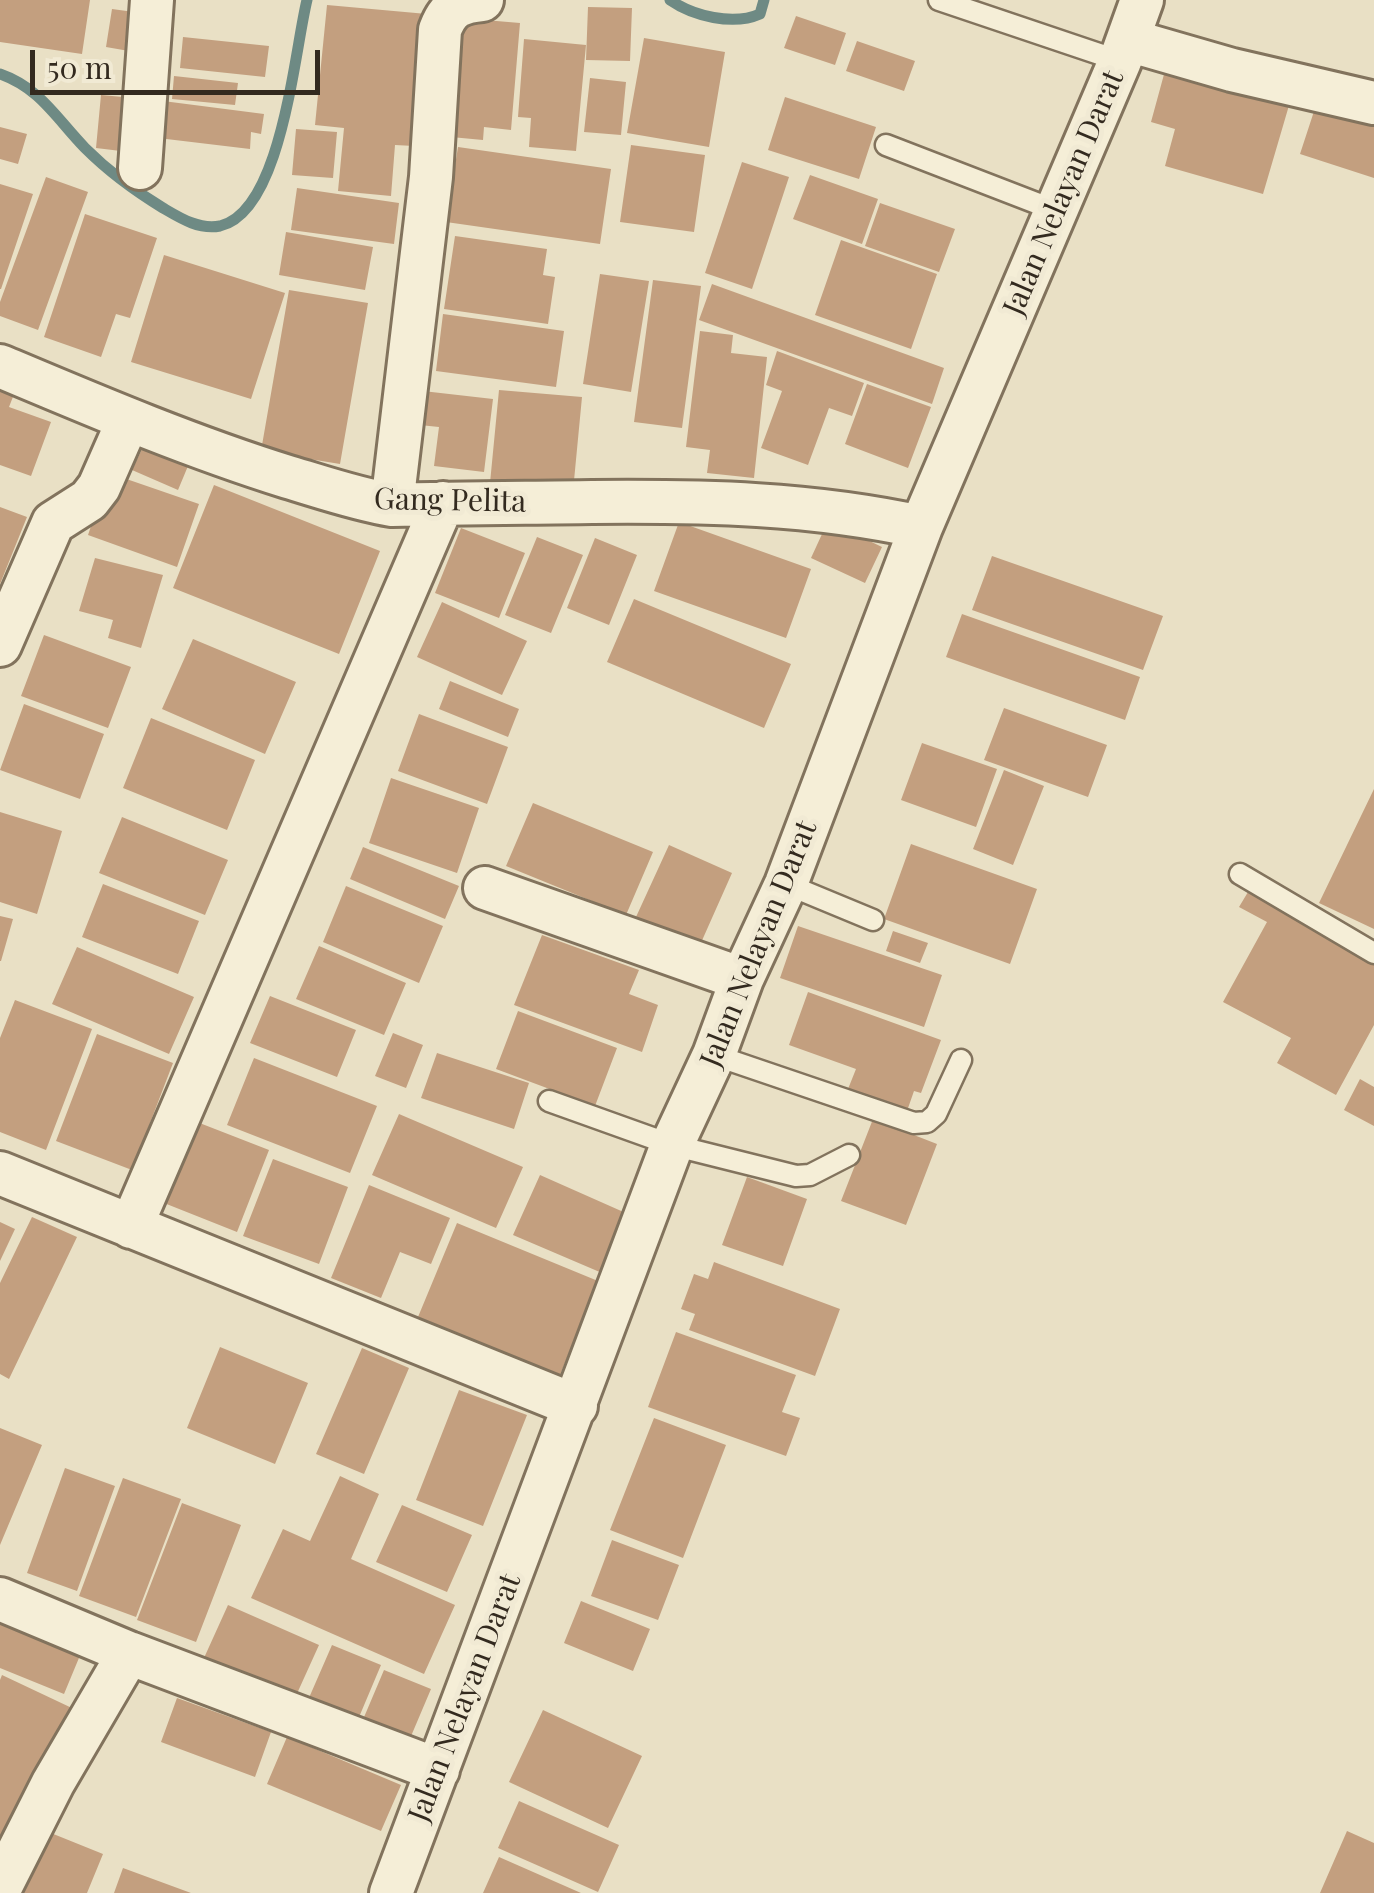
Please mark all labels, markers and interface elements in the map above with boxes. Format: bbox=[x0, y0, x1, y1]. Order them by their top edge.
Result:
scale bar bbox=[35, 30, 325, 92]
text: 50 m bbox=[47, 47, 112, 87]
street label: Jalan Nelayan Darat bbox=[996, 65, 1132, 321]
street label: Gang Pelita bbox=[374, 482, 526, 520]
street label: Jalan Nelayan Darat bbox=[693, 815, 825, 1073]
street label: Jalan Nelayan Darat bbox=[401, 1569, 529, 1827]

